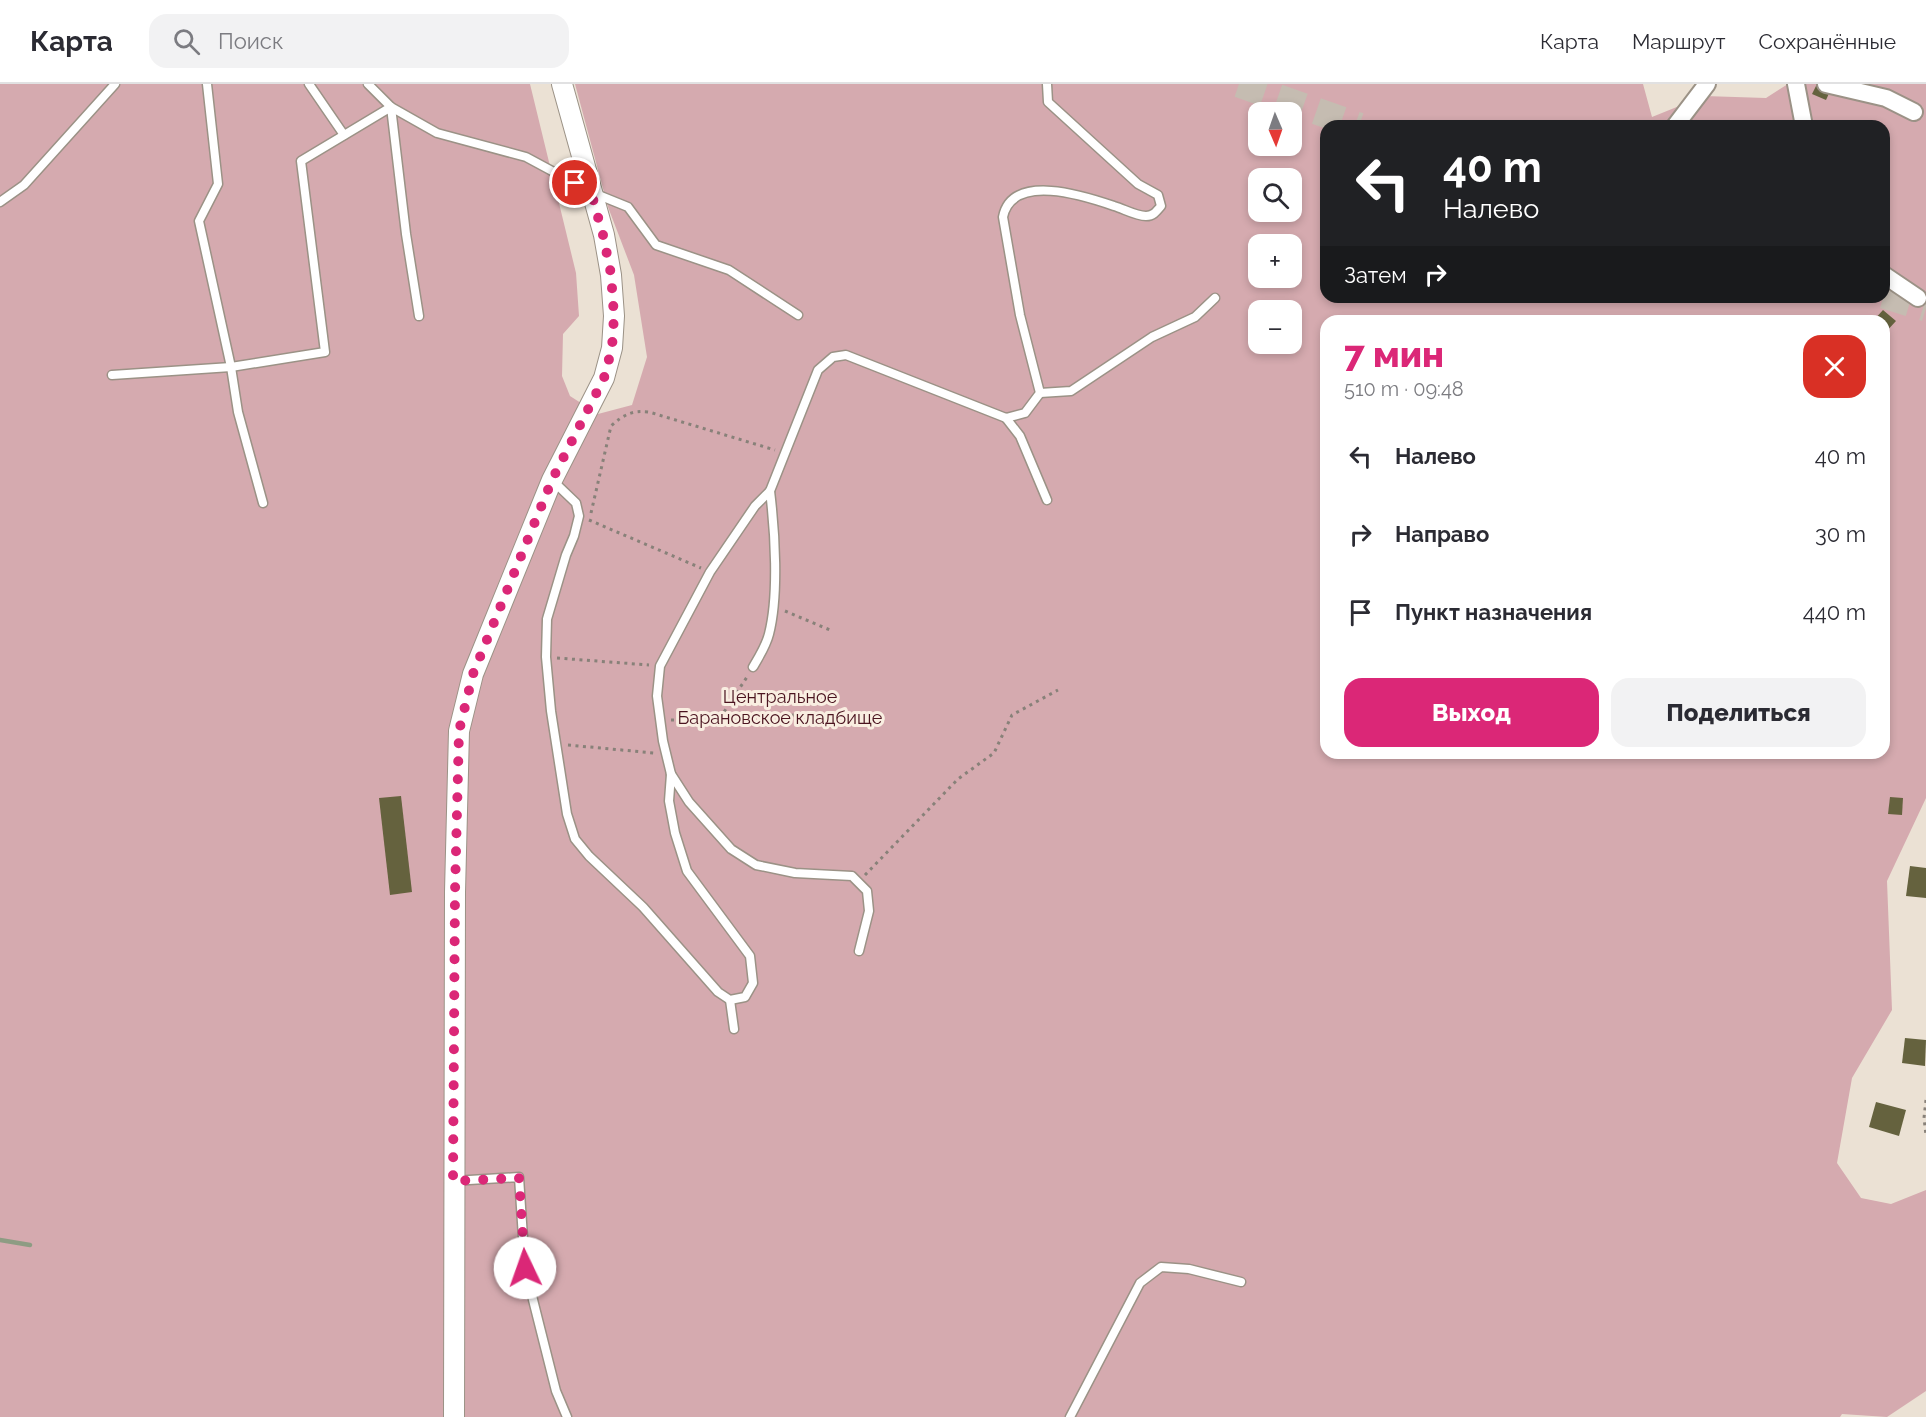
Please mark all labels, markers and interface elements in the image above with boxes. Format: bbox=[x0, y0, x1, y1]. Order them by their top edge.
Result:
search box bbox=[149, 14, 569, 68]
text: Карта bbox=[30, 25, 113, 58]
icon: search bbox=[170, 25, 203, 58]
text: Поиск bbox=[218, 28, 283, 54]
text: Карта bbox=[1540, 29, 1599, 54]
text: Маршрут bbox=[1632, 29, 1725, 54]
text: Сохранённые bbox=[1758, 29, 1896, 54]
north arrow bbox=[1248, 102, 1302, 156]
map controls bbox=[1248, 102, 1302, 354]
text: 40 m bbox=[1443, 143, 1542, 192]
icon: left bbox=[1344, 144, 1422, 222]
pin bbox=[549, 157, 600, 208]
icon: arrive bbox=[558, 166, 591, 199]
button: search bbox=[1248, 168, 1302, 222]
text: Налево bbox=[1443, 193, 1539, 224]
button: + bbox=[1248, 234, 1302, 288]
icon: right bbox=[1419, 258, 1452, 291]
text: Затем bbox=[1344, 262, 1407, 288]
button: − bbox=[1248, 300, 1302, 354]
text: 7 мин bbox=[1344, 333, 1444, 375]
button: close bbox=[1803, 335, 1866, 398]
text: 510 m · 09:48 bbox=[1344, 377, 1464, 401]
icon: left bbox=[1344, 440, 1377, 473]
text: Налево bbox=[1395, 443, 1476, 469]
text: 40 m bbox=[1815, 443, 1866, 469]
icon: right bbox=[1344, 518, 1377, 551]
text: Направо bbox=[1395, 521, 1489, 547]
text: 30 m bbox=[1815, 521, 1866, 547]
icon: arrive bbox=[1344, 596, 1377, 629]
text: Пункт назначения bbox=[1395, 599, 1592, 625]
text: 440 m bbox=[1803, 599, 1866, 625]
button: Выход bbox=[1344, 678, 1599, 747]
button: Поделиться bbox=[1611, 678, 1866, 747]
park label: Центральное Барановское кладбище bbox=[678, 686, 883, 728]
position arrow bbox=[493, 1236, 557, 1300]

